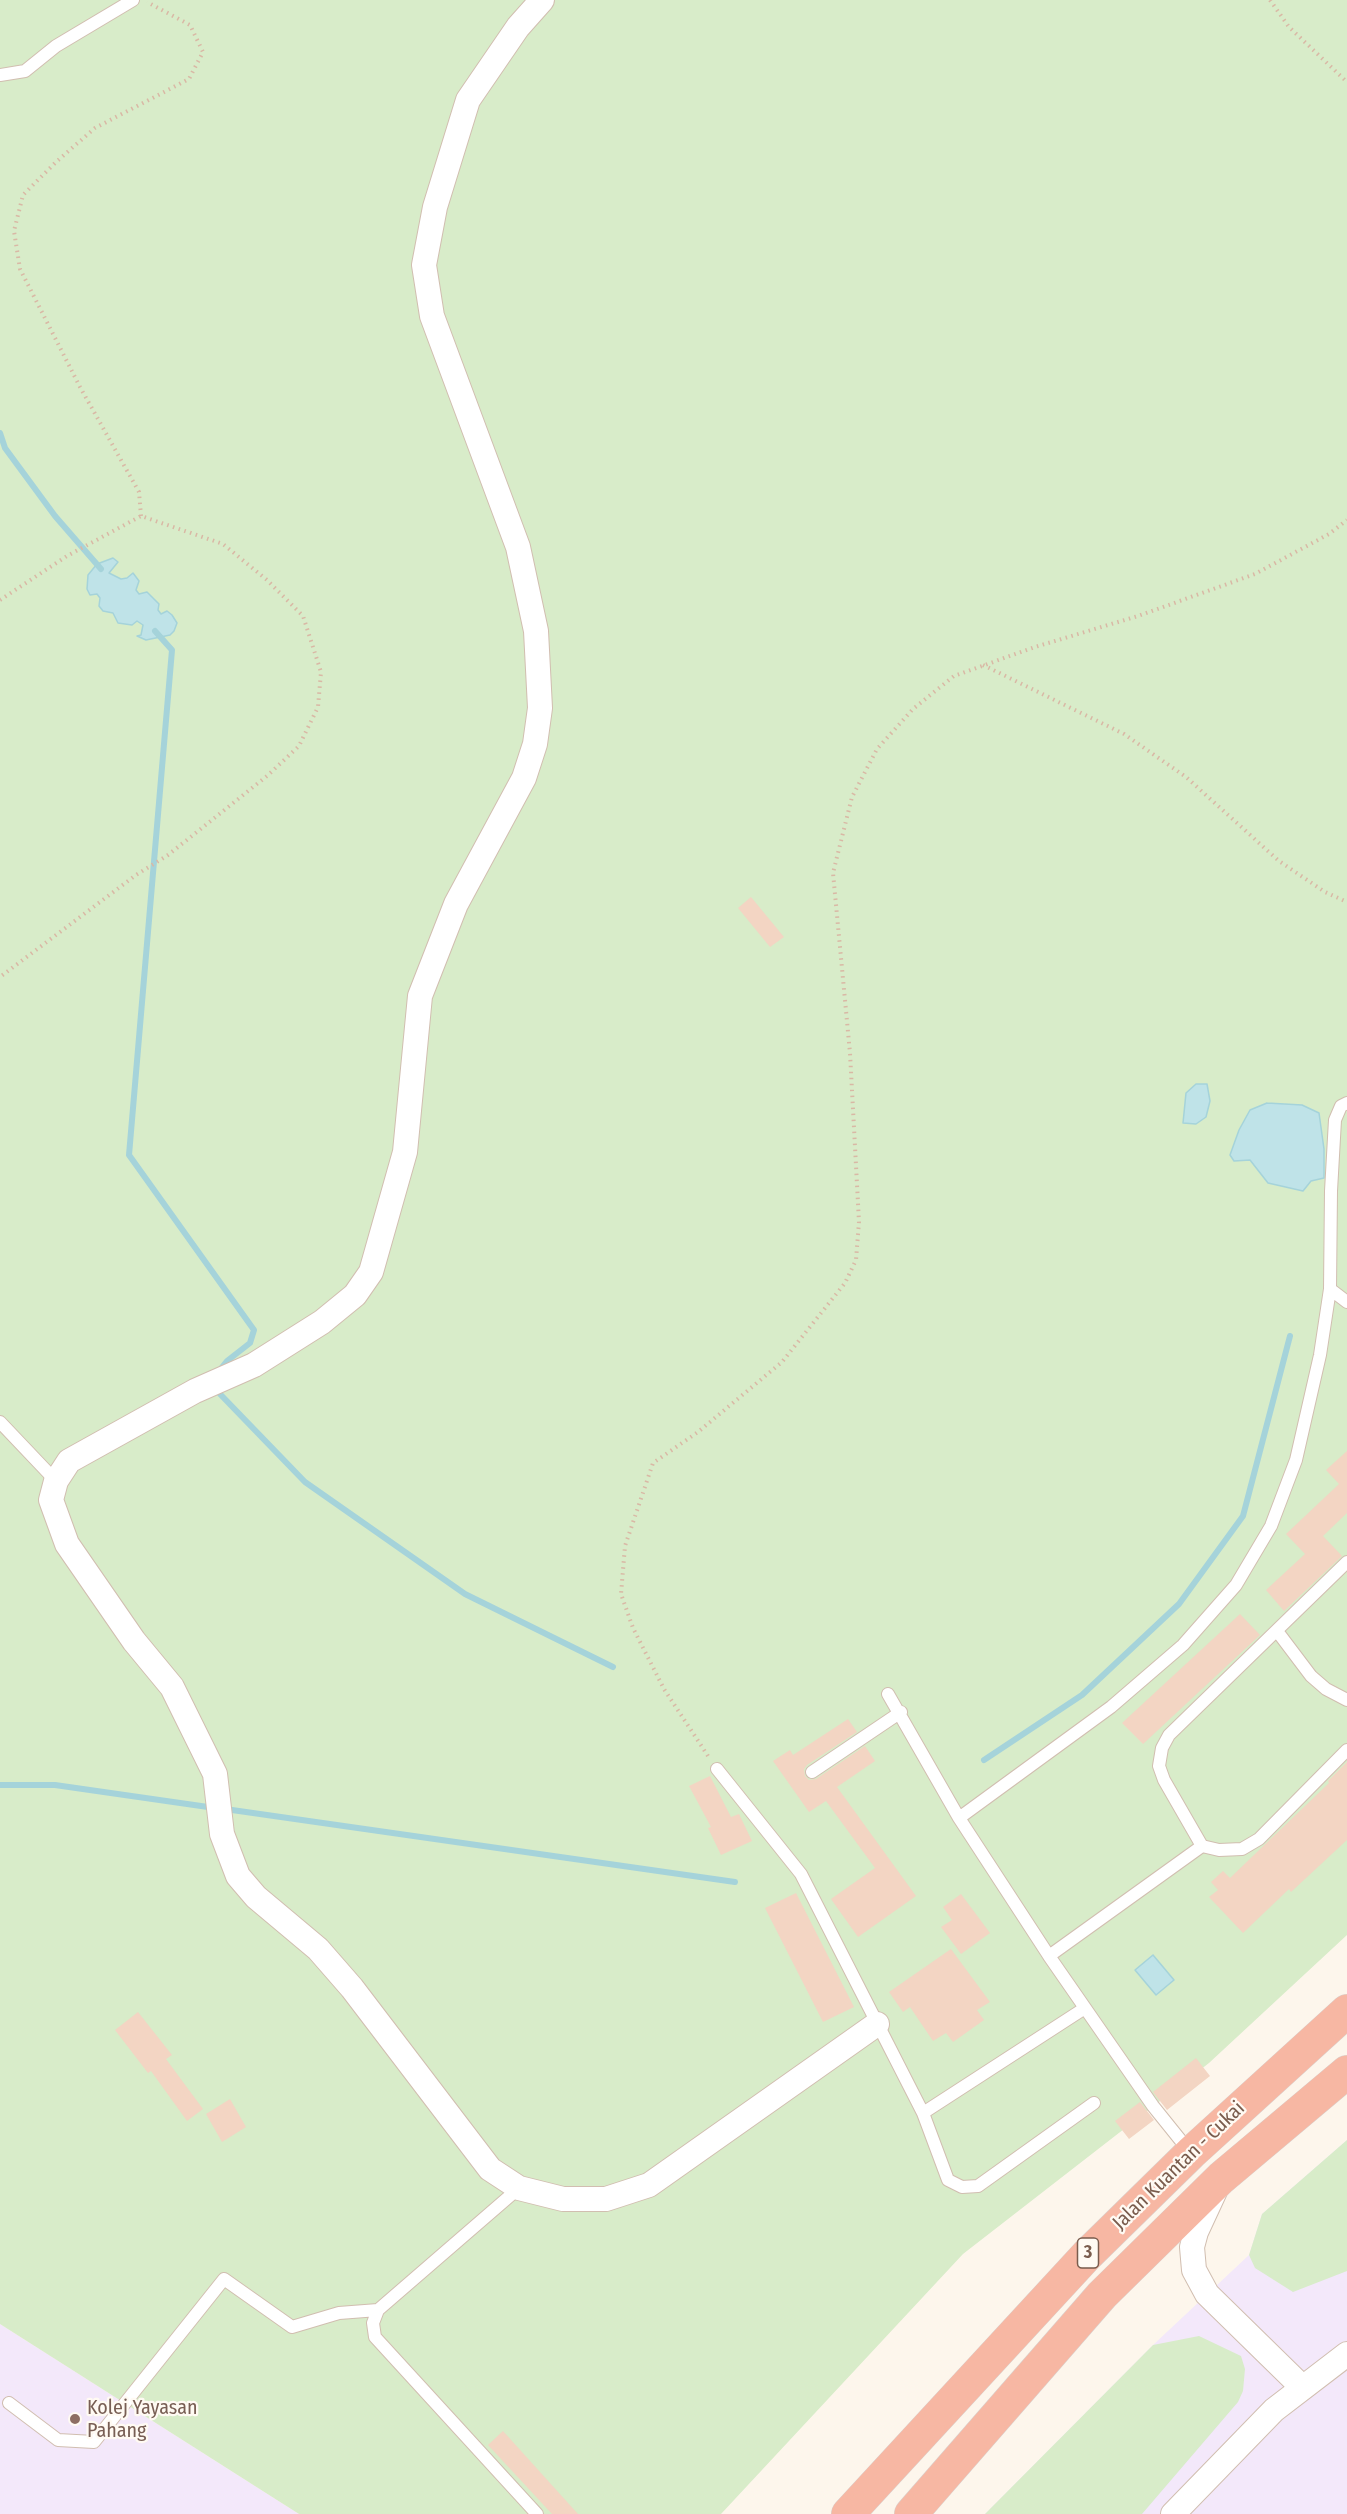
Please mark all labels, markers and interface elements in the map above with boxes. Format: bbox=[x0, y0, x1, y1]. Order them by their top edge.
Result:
street label: Jalan Kuantan - Cukai bbox=[1108, 2097, 1250, 2235]
road number: 3 bbox=[1078, 2238, 1098, 2268]
place label: Kolej Yayasan Pahang bbox=[87, 2396, 198, 2443]
marker: Kolej Yayasan Pahang bbox=[68, 2412, 82, 2426]

